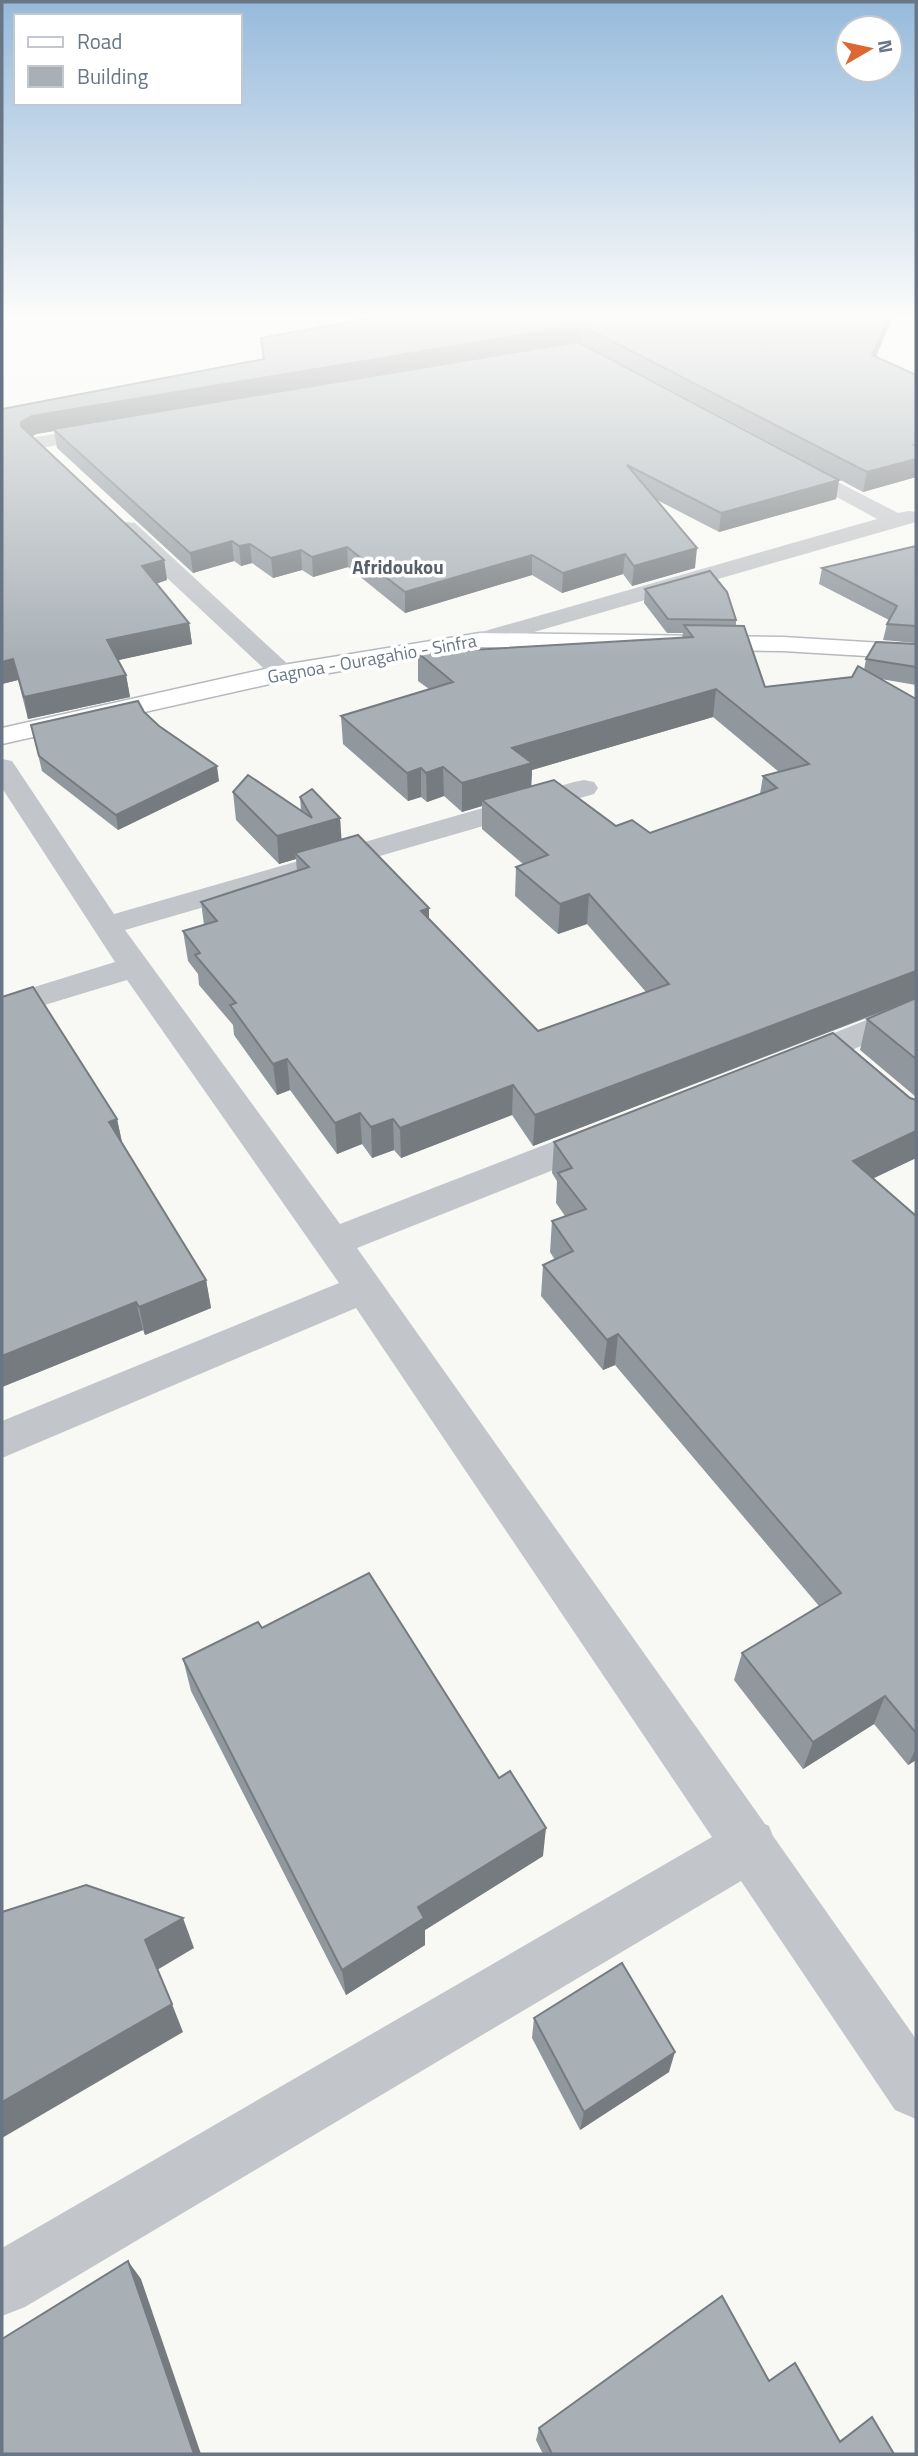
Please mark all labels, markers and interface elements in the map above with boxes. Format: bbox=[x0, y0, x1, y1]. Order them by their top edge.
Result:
legend bbox=[14, 14, 242, 105]
north arrow bbox=[834, 14, 904, 84]
text: Road bbox=[77, 25, 122, 57]
text: N bbox=[871, 37, 902, 55]
text: Building bbox=[77, 60, 149, 92]
district label: Afridoukou bbox=[352, 552, 444, 581]
street label: Gagnoa - Ouragahio - Sinfra bbox=[265, 627, 479, 690]

